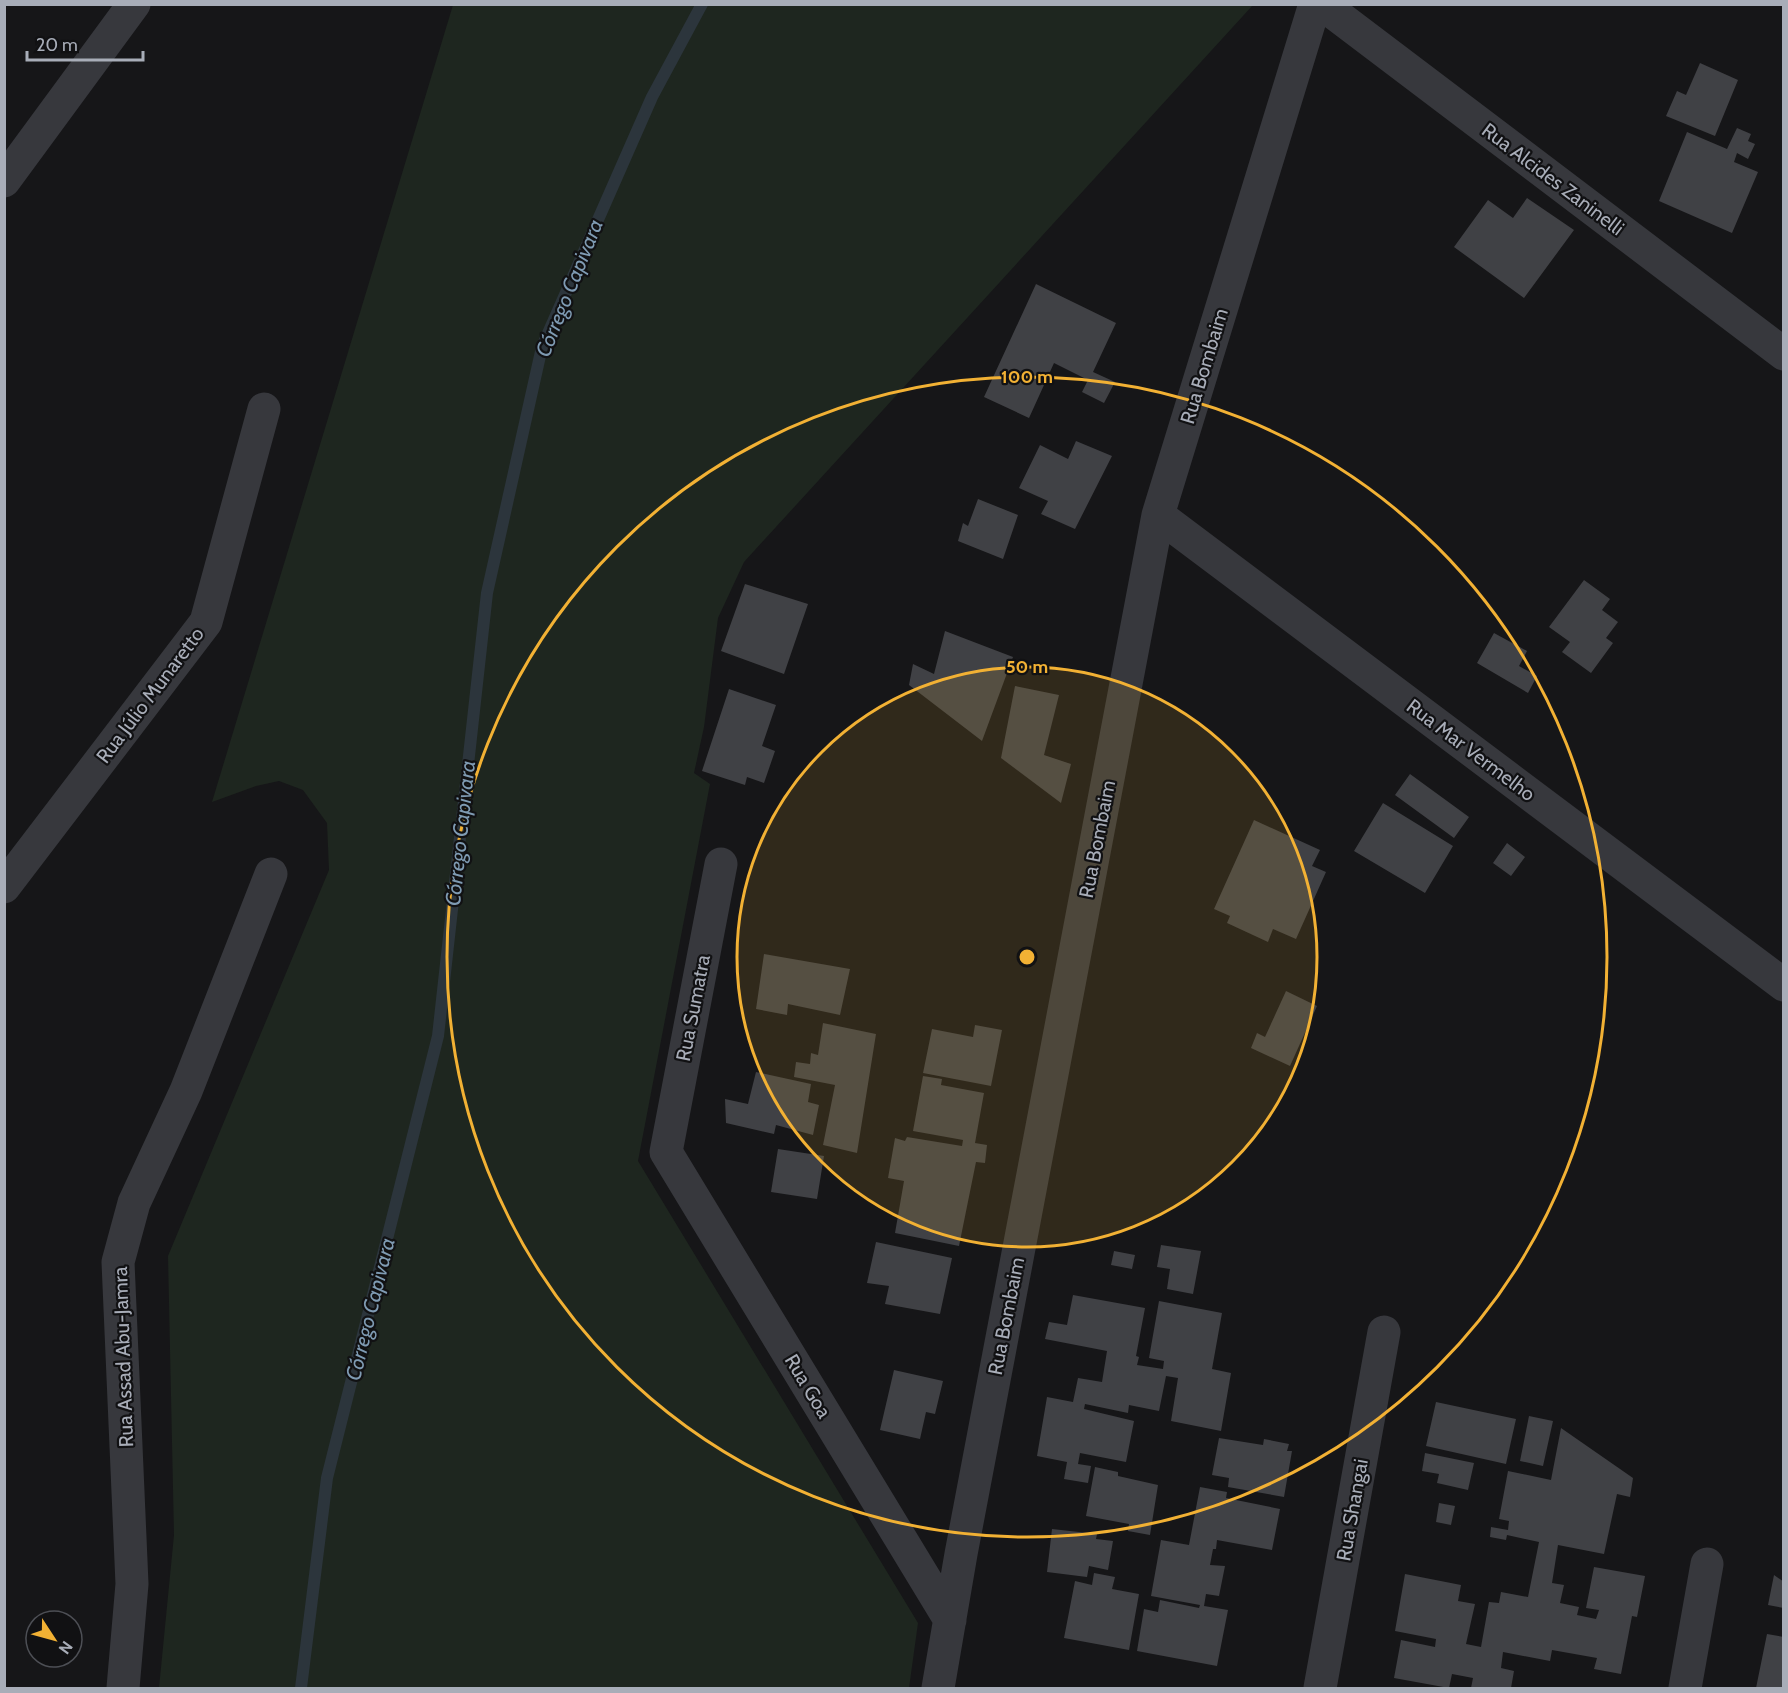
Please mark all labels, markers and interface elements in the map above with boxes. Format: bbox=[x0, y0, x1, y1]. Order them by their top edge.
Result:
scale bar bbox=[27, 24, 142, 62]
text: 20 m bbox=[36, 34, 78, 56]
street label: Rua Alcides Zaninelli bbox=[1477, 118, 1629, 240]
water label: Córrego Capivara bbox=[530, 216, 608, 360]
street label: Rua Bombaim bbox=[1175, 305, 1233, 427]
text: 100 m bbox=[1001, 366, 1053, 388]
street label: Rua Júlio Munaretto bbox=[91, 622, 209, 768]
text: 50 m bbox=[1006, 656, 1048, 678]
street label: Rua Mar Vermelho bbox=[1402, 694, 1540, 806]
water label: Córrego Capivara bbox=[440, 759, 480, 907]
street label: Rua Bombaim bbox=[1074, 778, 1120, 900]
centre of rings bbox=[1017, 947, 1037, 967]
street label: Rua Sumatra bbox=[671, 952, 715, 1063]
water label: Córrego Capivara bbox=[340, 1235, 400, 1383]
street label: Rua Bombaim bbox=[983, 1255, 1029, 1377]
street label: Rua Assad Abu-Jamra bbox=[108, 1266, 138, 1448]
street label: Rua Goa bbox=[780, 1350, 837, 1423]
street label: Rua Shangai bbox=[1331, 1457, 1373, 1563]
north arrow bbox=[24, 1609, 84, 1669]
text: N bbox=[55, 1637, 77, 1658]

